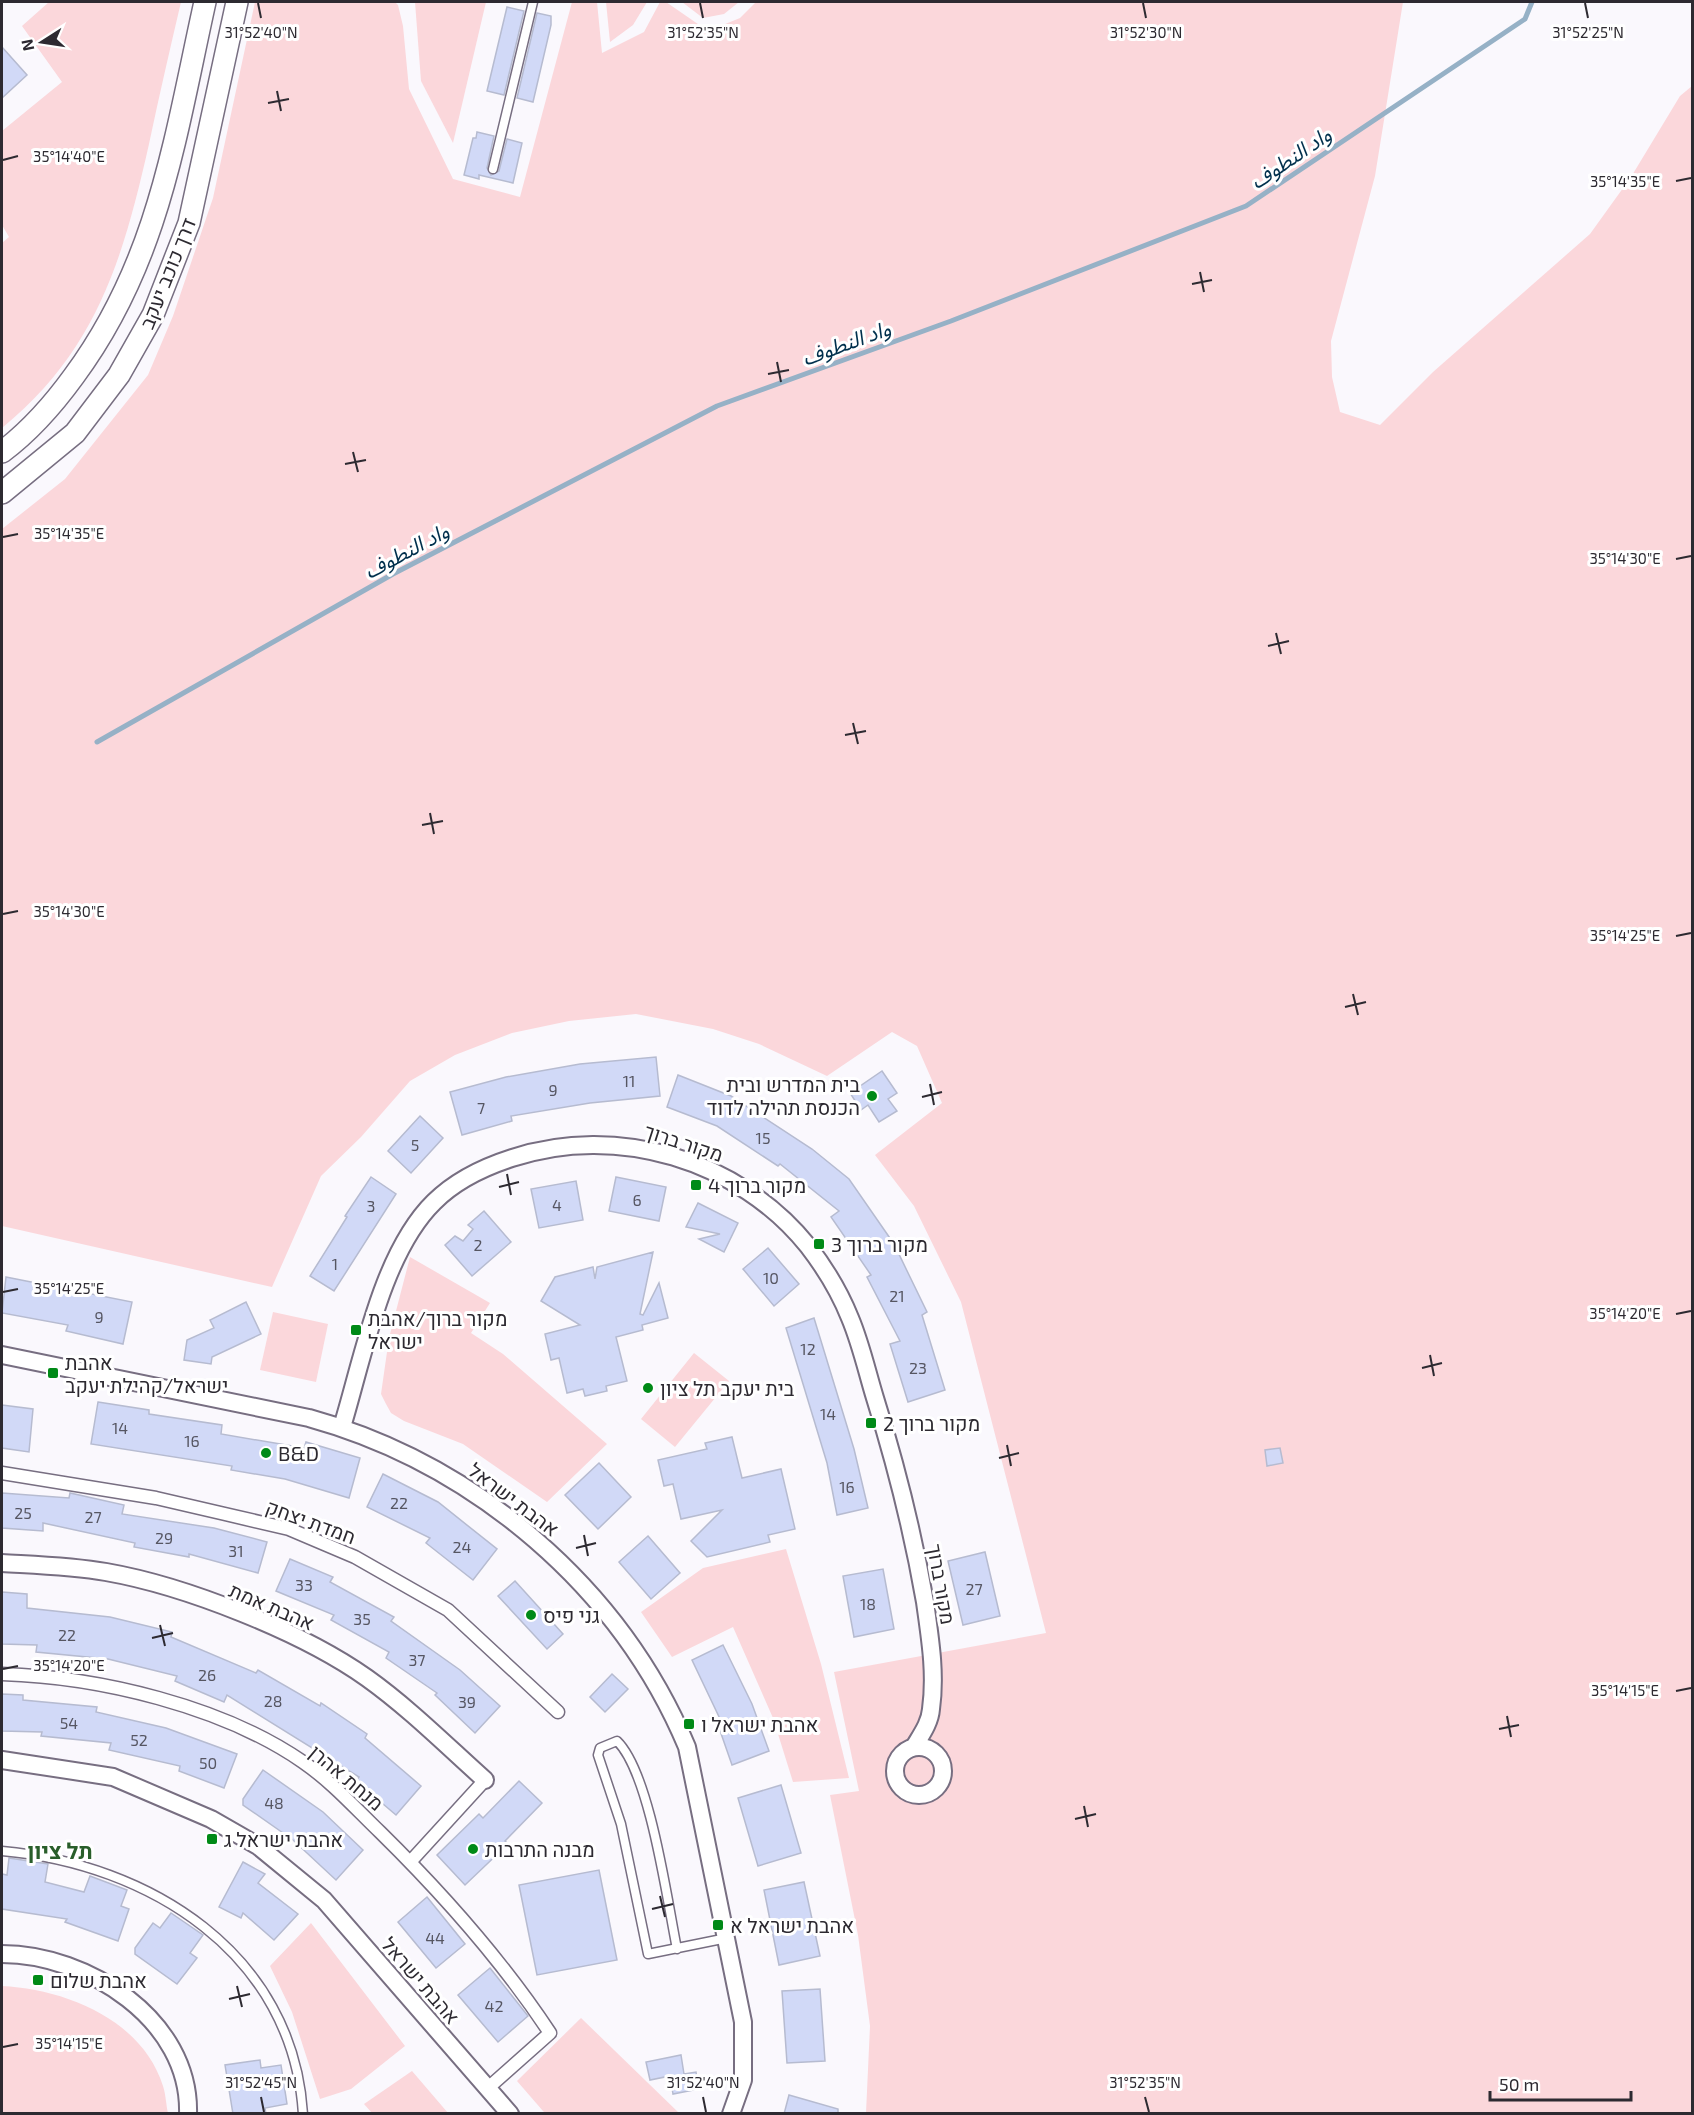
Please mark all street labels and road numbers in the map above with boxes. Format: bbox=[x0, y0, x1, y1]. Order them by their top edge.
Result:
street label: דרך כוכב יעקב bbox=[134, 214, 200, 332]
street label: מקור ברוך bbox=[642, 1118, 726, 1166]
street label: אהבת ישראל bbox=[464, 1457, 564, 1541]
street label: חמדת יצחק bbox=[263, 1494, 359, 1548]
street label: מקור ברוך bbox=[923, 1542, 961, 1626]
street label: אהבת אמת bbox=[226, 1577, 318, 1635]
street label: מנחת אהרן bbox=[305, 1739, 389, 1815]
street label: אהבת ישראל bbox=[377, 1932, 465, 2028]

